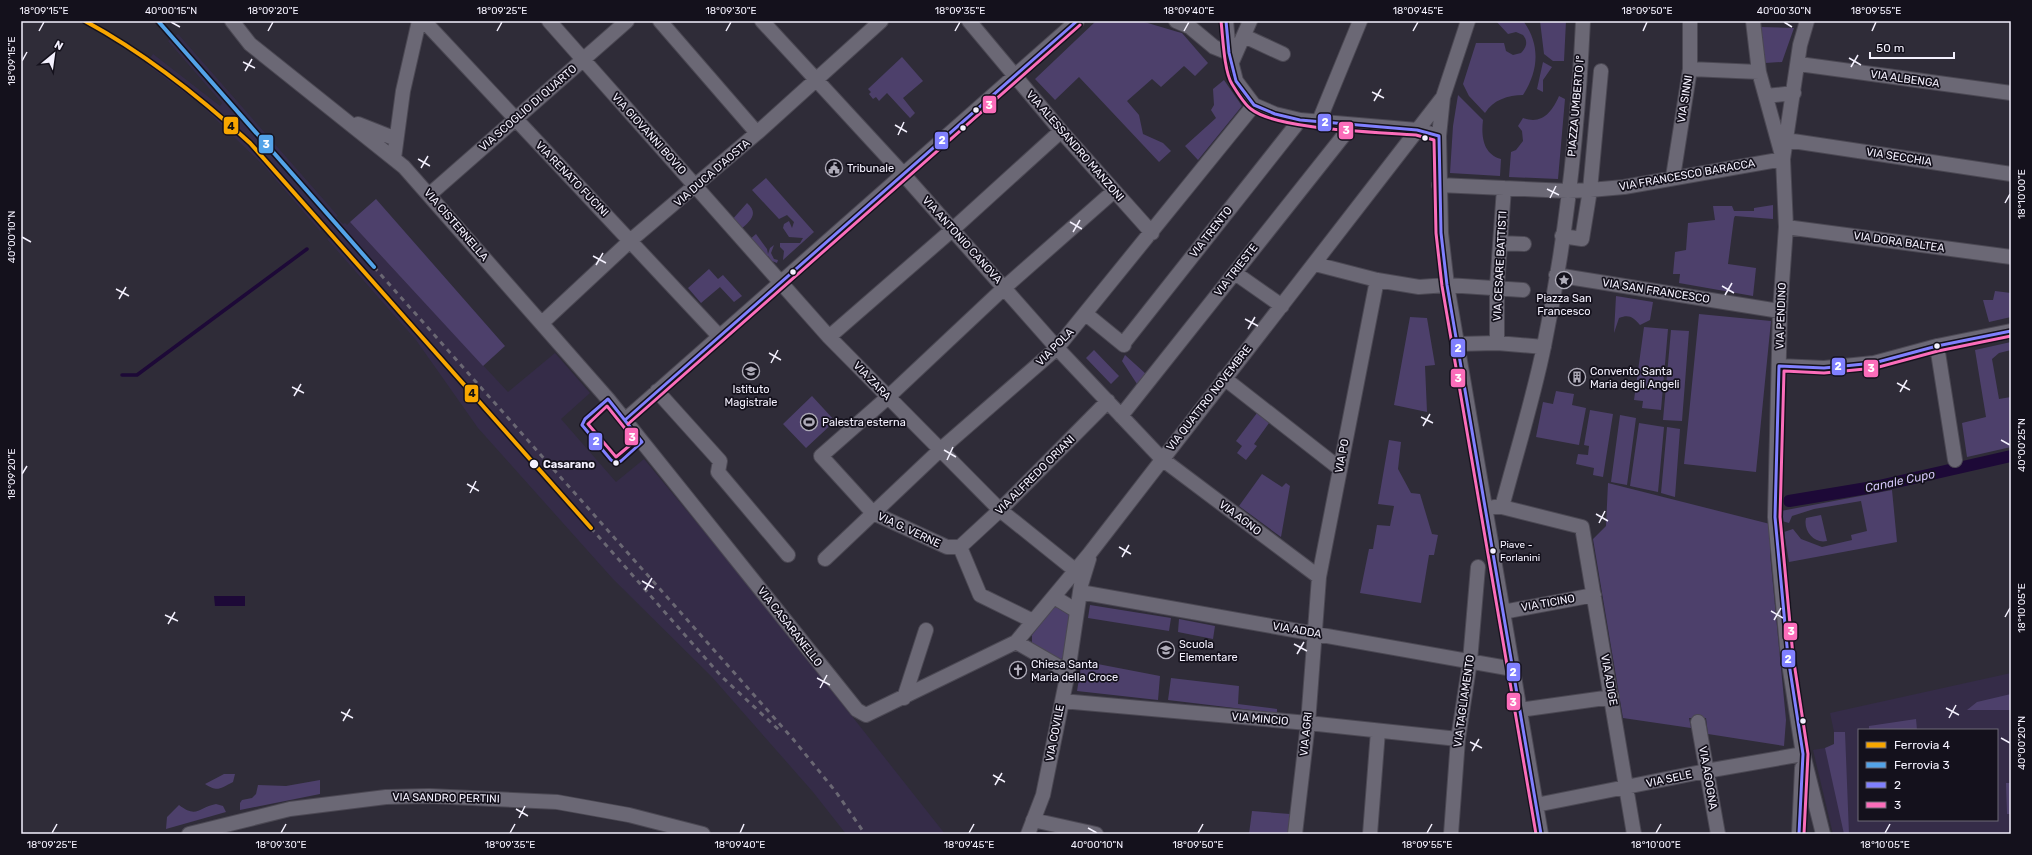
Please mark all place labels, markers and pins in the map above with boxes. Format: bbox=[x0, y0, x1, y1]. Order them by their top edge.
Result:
unlabelled marker bbox=[971, 105, 981, 115]
unlabelled marker bbox=[958, 123, 968, 133]
unlabelled marker bbox=[1420, 133, 1430, 143]
public building icon: Tribunale bbox=[824, 158, 844, 178]
place label: Tribunale bbox=[847, 162, 894, 175]
unlabelled marker bbox=[788, 267, 798, 277]
place icon: Piazza San Francesco bbox=[1554, 270, 1574, 290]
place label: Piazza San Francesco bbox=[1536, 292, 1592, 318]
unlabelled marker bbox=[1932, 341, 1942, 351]
school or university icon: Istituto Magistrale bbox=[741, 361, 761, 381]
place label: Convento Santa Maria degli Angeli bbox=[1590, 365, 1680, 391]
building icon: Convento Santa Maria degli Angeli bbox=[1567, 367, 1587, 387]
place label: Istituto Magistrale bbox=[725, 383, 777, 409]
sports icon: Palestra esterna bbox=[799, 412, 819, 432]
place label: Palestra esterna bbox=[822, 416, 906, 429]
marker: Casarano bbox=[528, 458, 540, 470]
place label: Casarano bbox=[543, 458, 595, 471]
unlabelled marker bbox=[611, 458, 621, 468]
place label: Piave - Forlanini bbox=[1500, 539, 1540, 564]
marker: Piave - Forlanini bbox=[1488, 546, 1498, 556]
place label: Scuola Elementare bbox=[1179, 638, 1238, 664]
school or university icon: Scuola Elementare bbox=[1156, 640, 1176, 660]
place label: Chiesa Santa Maria della Croce bbox=[1031, 658, 1118, 684]
church icon: Chiesa Santa Maria della Croce bbox=[1008, 660, 1028, 680]
unlabelled marker bbox=[1798, 716, 1808, 726]

